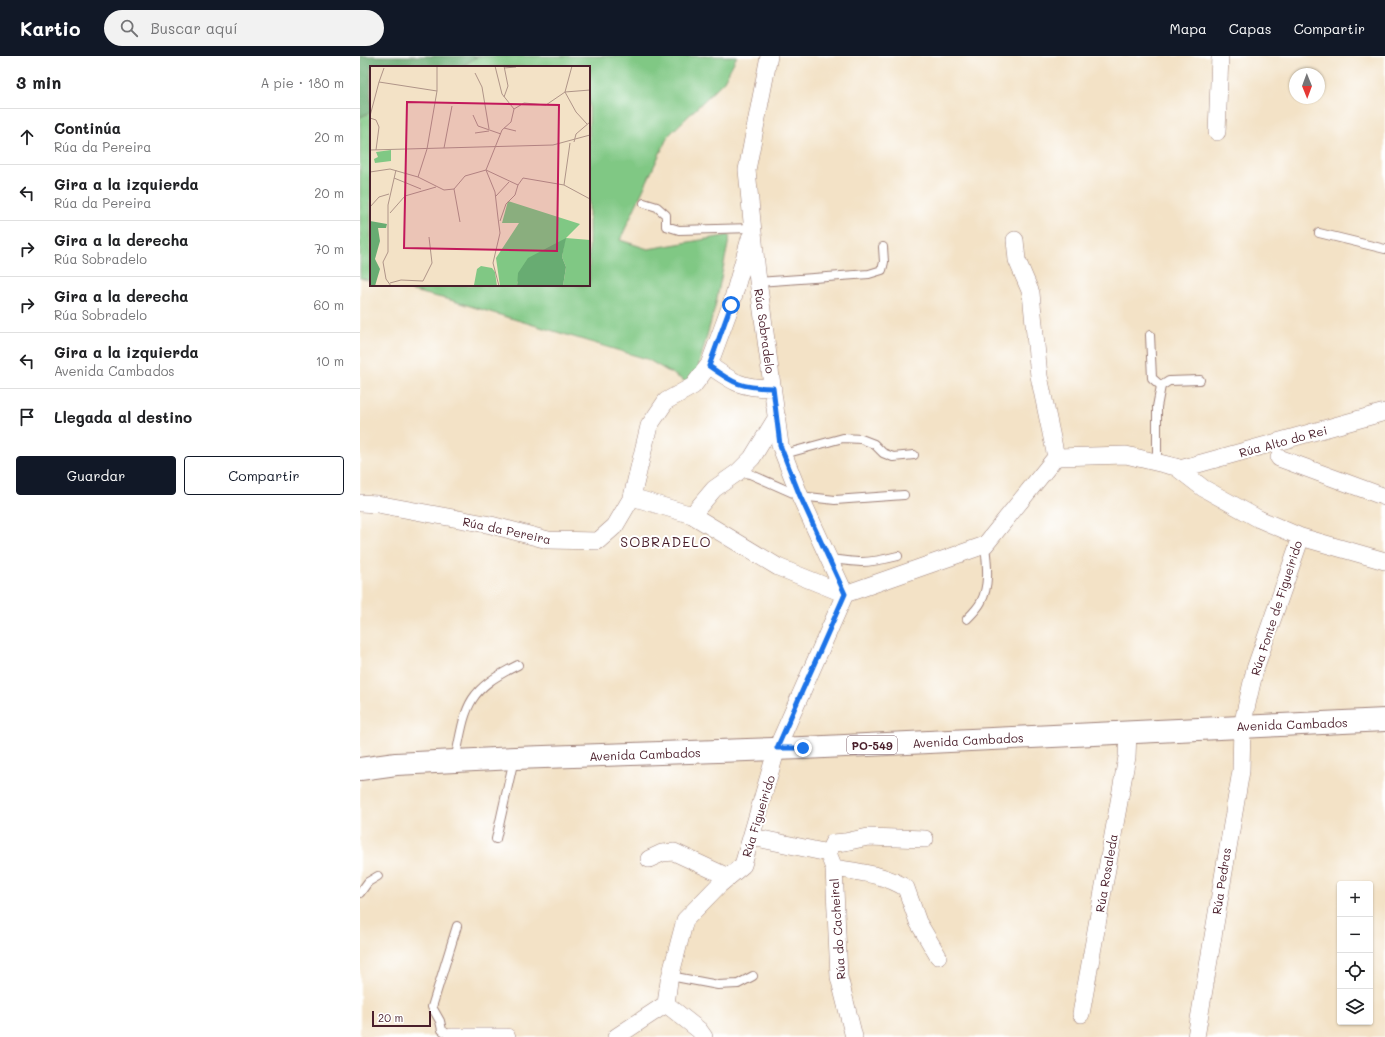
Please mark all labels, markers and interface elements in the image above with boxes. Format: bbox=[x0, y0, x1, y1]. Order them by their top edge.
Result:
search box bbox=[104, 10, 384, 46]
text: Kartio bbox=[20, 16, 80, 41]
icon: search bbox=[118, 17, 140, 39]
text: Buscar aquí bbox=[150, 18, 238, 38]
text: Mapa bbox=[1170, 19, 1207, 38]
text: Capas bbox=[1229, 19, 1272, 38]
text: Compartir bbox=[1294, 19, 1365, 38]
inset map bbox=[370, 66, 590, 286]
north arrow bbox=[1289, 68, 1325, 104]
text: 3 min bbox=[16, 71, 61, 93]
text: A pie · 180 m bbox=[261, 74, 344, 91]
text: Continúa bbox=[54, 118, 121, 138]
icon: ahead bbox=[16, 126, 38, 148]
text: 20 m bbox=[314, 128, 344, 145]
text: Rúa da Pereira bbox=[54, 138, 151, 155]
text: Gira a la izquierda bbox=[54, 174, 199, 194]
icon: left bbox=[16, 182, 38, 204]
text: 20 m bbox=[314, 184, 344, 201]
text: Rúa da Pereira bbox=[54, 194, 151, 211]
text: Gira a la derecha bbox=[54, 230, 188, 250]
icon: right bbox=[16, 238, 38, 260]
text: 70 m bbox=[314, 240, 344, 257]
text: Rúa Sobradelo bbox=[54, 250, 147, 267]
text: Gira a la derecha bbox=[54, 286, 188, 306]
street label: Rúa Sobradelo bbox=[751, 287, 779, 375]
icon: right bbox=[16, 294, 38, 316]
text: 60 m bbox=[314, 296, 344, 313]
route start bbox=[722, 296, 740, 314]
text: Rúa Sobradelo bbox=[54, 306, 147, 323]
text: Gira a la izquierda bbox=[54, 342, 199, 362]
icon: left bbox=[16, 350, 38, 372]
text: 10 m bbox=[316, 352, 344, 369]
text: Avenida Cambados bbox=[54, 362, 175, 379]
icon: arrive bbox=[16, 406, 38, 428]
text: Llegada al destino bbox=[54, 407, 192, 427]
street label: Rúa Alto do Rei bbox=[1237, 422, 1329, 460]
button: Guardar bbox=[16, 456, 176, 495]
button: Compartir bbox=[184, 456, 344, 495]
street label: Rúa da Pereira bbox=[461, 513, 553, 547]
district label: SOBRADELO bbox=[620, 532, 712, 551]
street label: Rúa Fonte de Figueirido bbox=[1247, 539, 1305, 677]
street label: Avenida Cambados bbox=[1236, 714, 1348, 734]
street label: Avenida Cambados bbox=[912, 729, 1024, 751]
road number: PO-549 bbox=[847, 736, 897, 754]
route end bbox=[794, 739, 812, 757]
street label: Avenida Cambados bbox=[589, 744, 701, 764]
street label: Rúa Figueirido bbox=[738, 773, 778, 859]
street label: Rúa Rosaleda bbox=[1091, 833, 1121, 913]
street label: Rúa Pedras bbox=[1208, 846, 1234, 915]
street label: Rúa do Cacheiral bbox=[825, 878, 849, 980]
map controls bbox=[1337, 881, 1373, 1025]
button: + bbox=[1337, 881, 1373, 917]
button: − bbox=[1337, 917, 1373, 953]
button: locate bbox=[1337, 953, 1373, 989]
button: layers bbox=[1337, 989, 1373, 1025]
scale bar bbox=[372, 1009, 431, 1028]
text: 20 m bbox=[378, 1010, 403, 1025]

